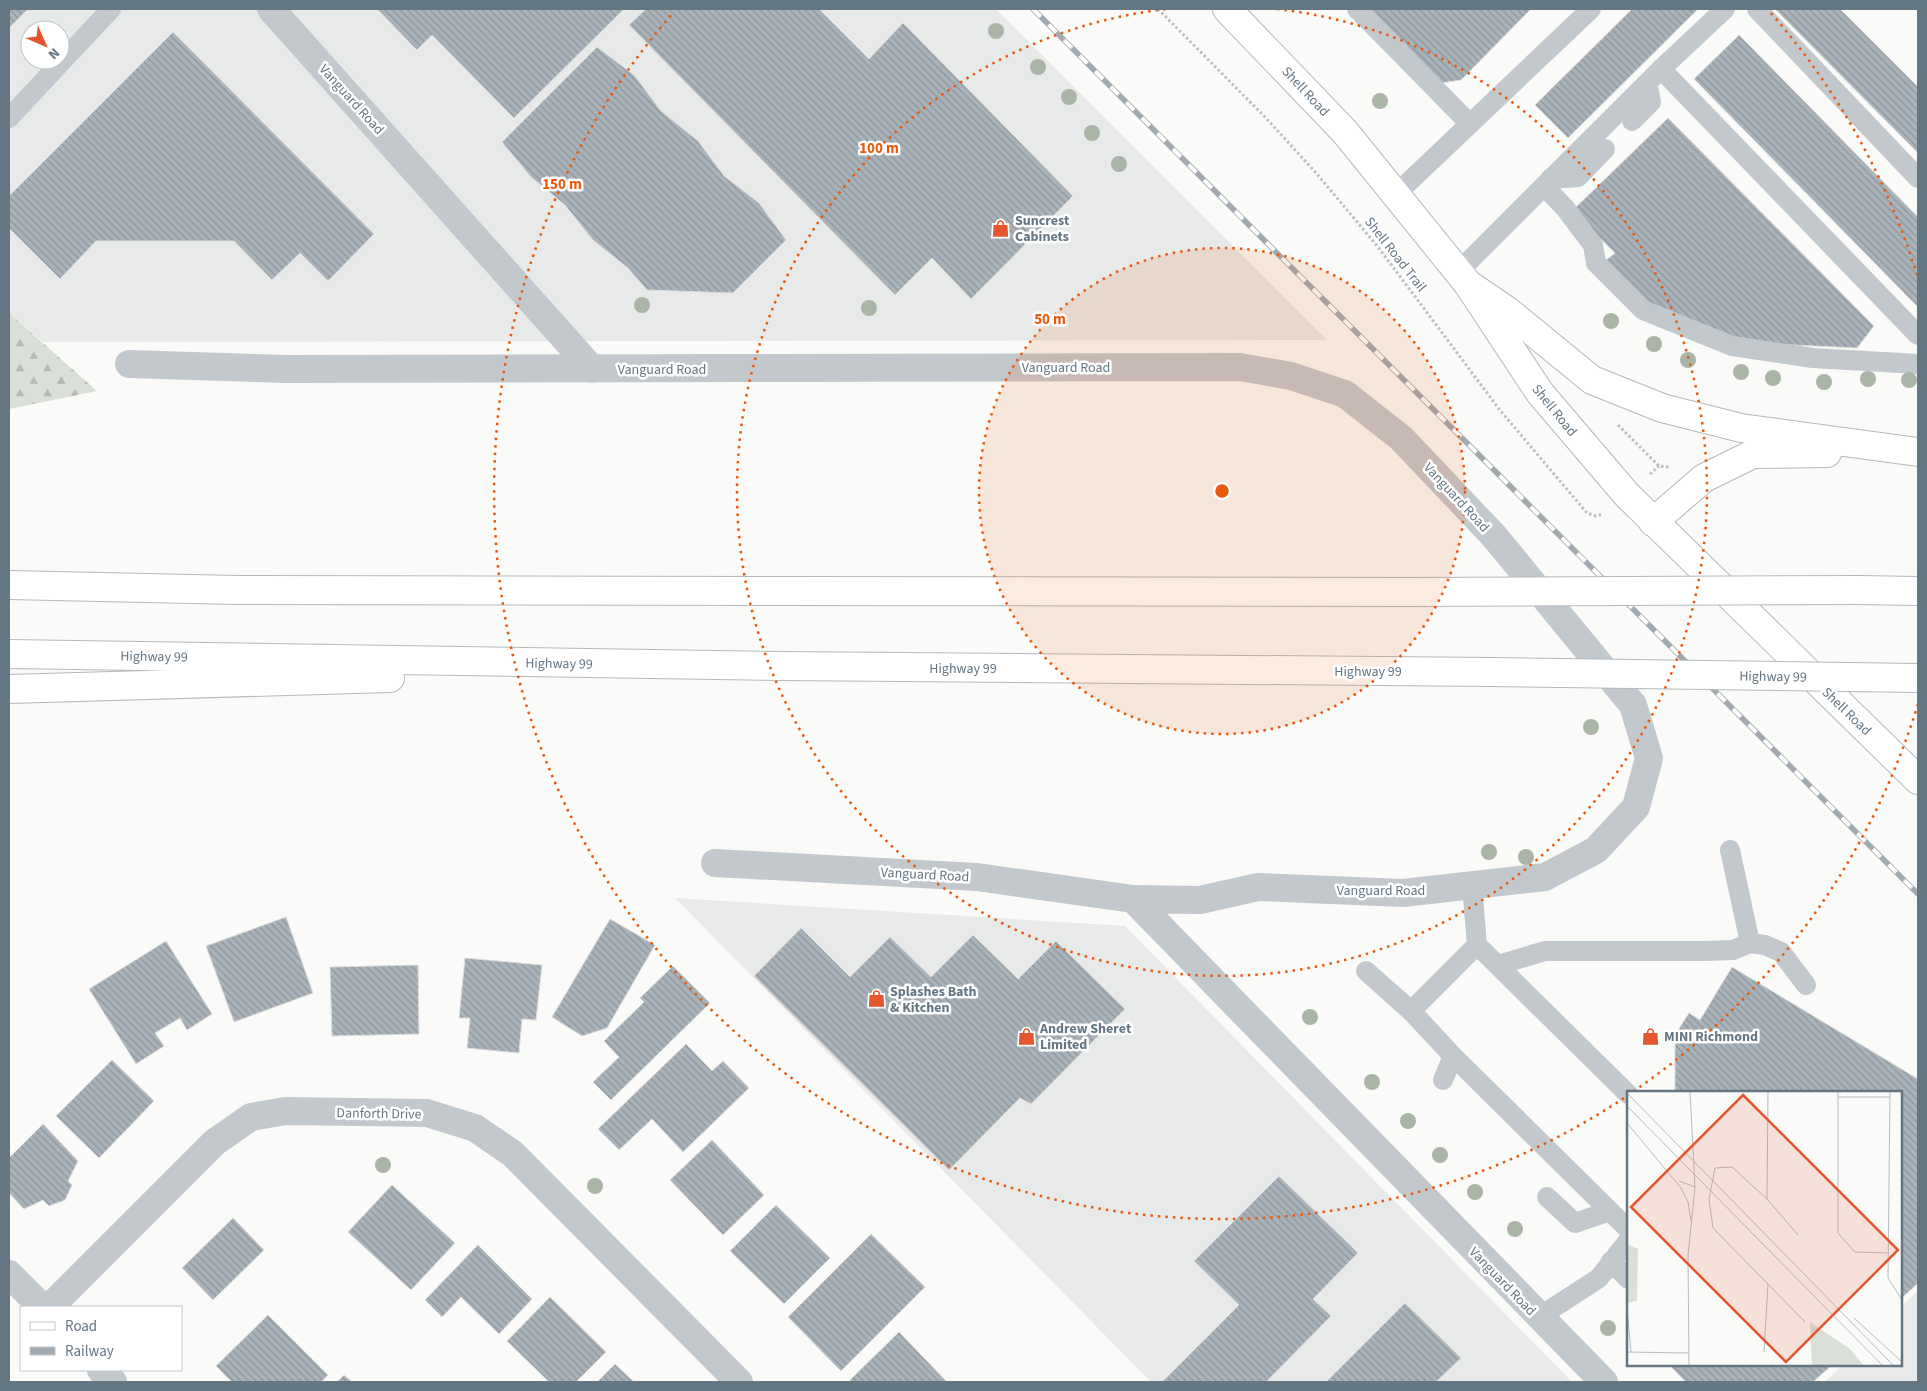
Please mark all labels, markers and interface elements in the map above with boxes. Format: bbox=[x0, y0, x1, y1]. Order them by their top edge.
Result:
north arrow bbox=[20, 20, 70, 70]
text: N bbox=[43, 43, 64, 64]
street label: Vanguard Road bbox=[314, 60, 388, 139]
street label: Shell Road bbox=[1277, 62, 1334, 121]
text: 100 m bbox=[859, 138, 899, 159]
text: 150 m bbox=[542, 174, 582, 195]
place label: Suncrest Cabinets bbox=[1015, 211, 1070, 247]
street label: Shell Road Trail bbox=[1360, 213, 1431, 297]
shop icon: Suncrest Cabinets bbox=[991, 218, 1011, 238]
text: 50 m bbox=[1034, 309, 1066, 330]
street label: Vanguard Road bbox=[1022, 358, 1110, 378]
street label: Vanguard Road bbox=[618, 360, 706, 380]
street label: Shell Road bbox=[1527, 380, 1582, 441]
street label: Vanguard Road bbox=[1419, 458, 1494, 537]
centre of rings bbox=[1213, 482, 1231, 500]
street label: Highway 99 bbox=[120, 646, 188, 668]
street label: Highway 99 bbox=[525, 653, 593, 675]
street label: Highway 99 bbox=[929, 659, 997, 679]
street label: Highway 99 bbox=[1334, 662, 1402, 682]
street label: Highway 99 bbox=[1739, 666, 1807, 688]
street label: Shell Road bbox=[1817, 683, 1876, 740]
street label: Vanguard Road bbox=[880, 863, 970, 887]
street label: Vanguard Road bbox=[1337, 881, 1425, 901]
place label: Splashes Bath & Kitchen bbox=[890, 982, 977, 1018]
shop icon: Splashes Bath & Kitchen bbox=[866, 989, 886, 1009]
place label: Andrew Sheret Limited bbox=[1039, 1019, 1132, 1055]
shop icon: Andrew Sheret Limited bbox=[1016, 1026, 1036, 1046]
shop icon: MINI Richmond bbox=[1640, 1026, 1660, 1046]
place label: MINI Richmond bbox=[1664, 1027, 1758, 1047]
inset map bbox=[1627, 1091, 1902, 1366]
street label: Danforth Drive bbox=[336, 1103, 422, 1125]
street label: Vanguard Road bbox=[1464, 1243, 1540, 1321]
legend bbox=[20, 1306, 182, 1371]
text: Road bbox=[65, 1316, 97, 1337]
text: Railway bbox=[65, 1341, 114, 1362]

